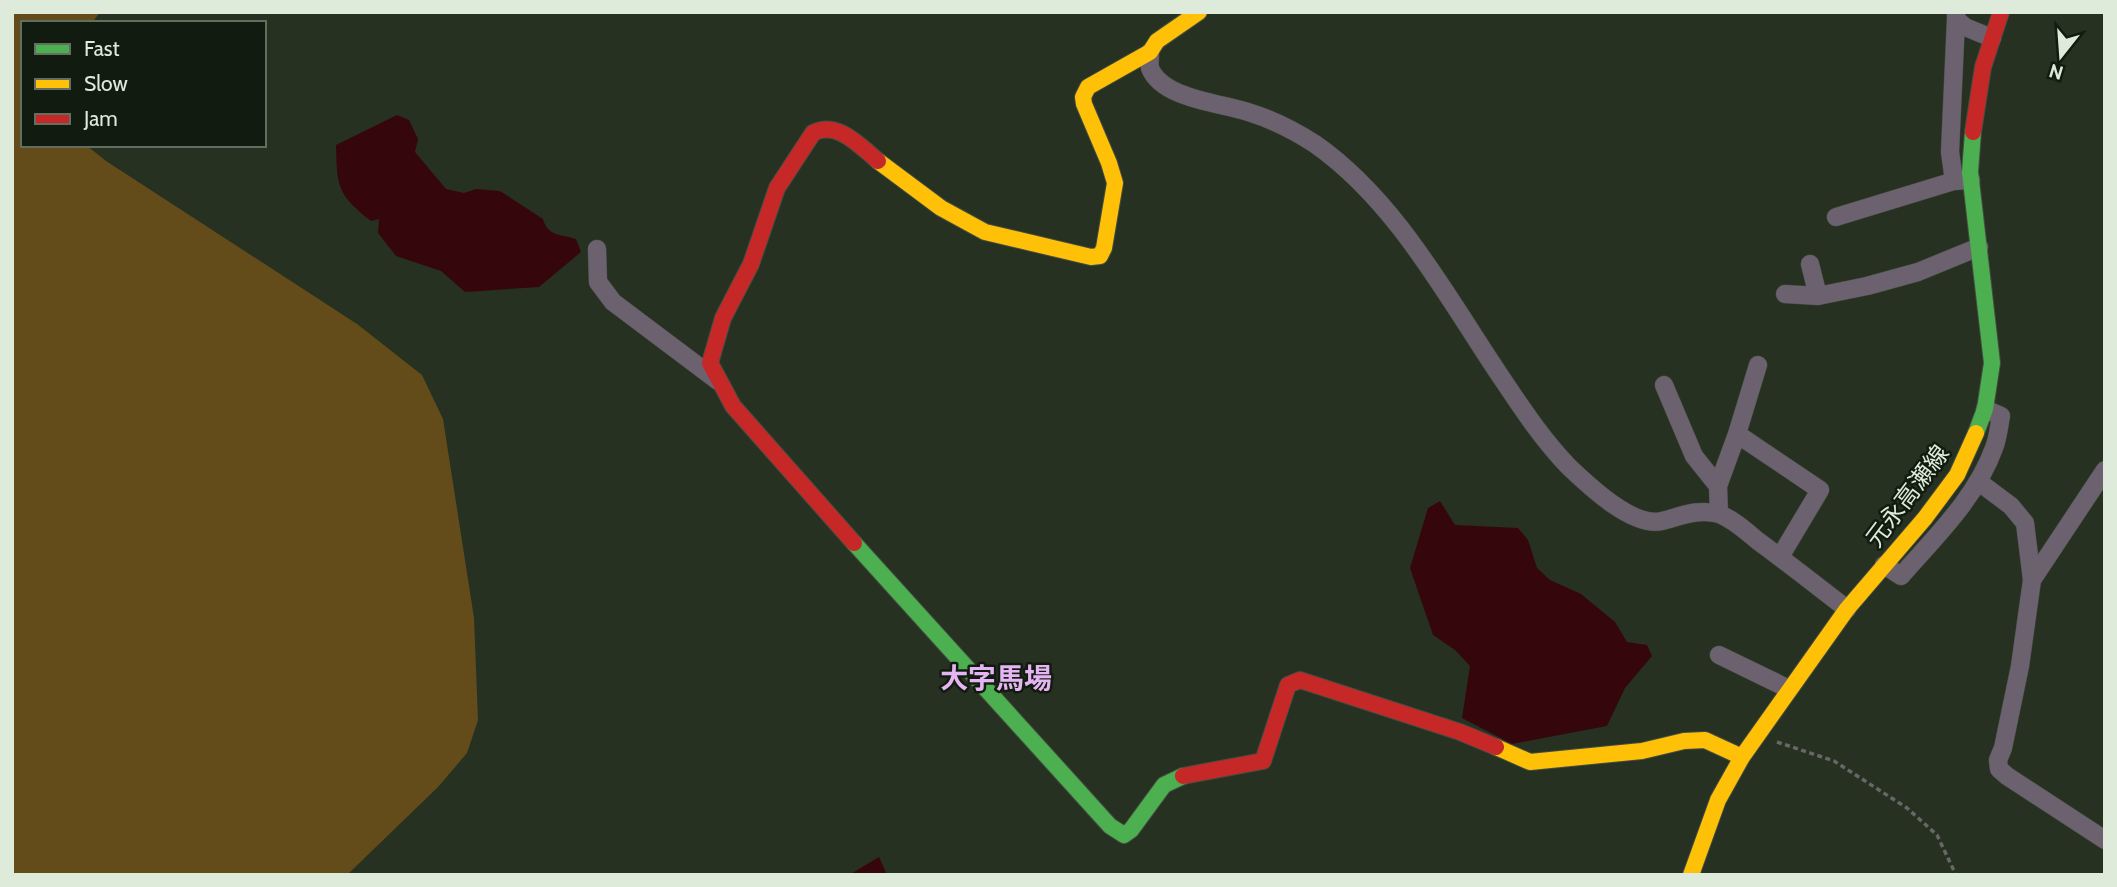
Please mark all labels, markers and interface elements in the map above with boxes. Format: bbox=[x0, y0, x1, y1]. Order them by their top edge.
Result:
legend bbox=[21, 21, 266, 147]
north arrow bbox=[2026, 21, 2096, 91]
text: Fast bbox=[84, 36, 120, 61]
text: N bbox=[2046, 59, 2066, 85]
text: Slow bbox=[84, 71, 128, 96]
text: Jam bbox=[83, 106, 118, 131]
street label: 元永高瀬線 bbox=[1859, 439, 1955, 553]
district label: 大字馬場 bbox=[940, 661, 1052, 695]

